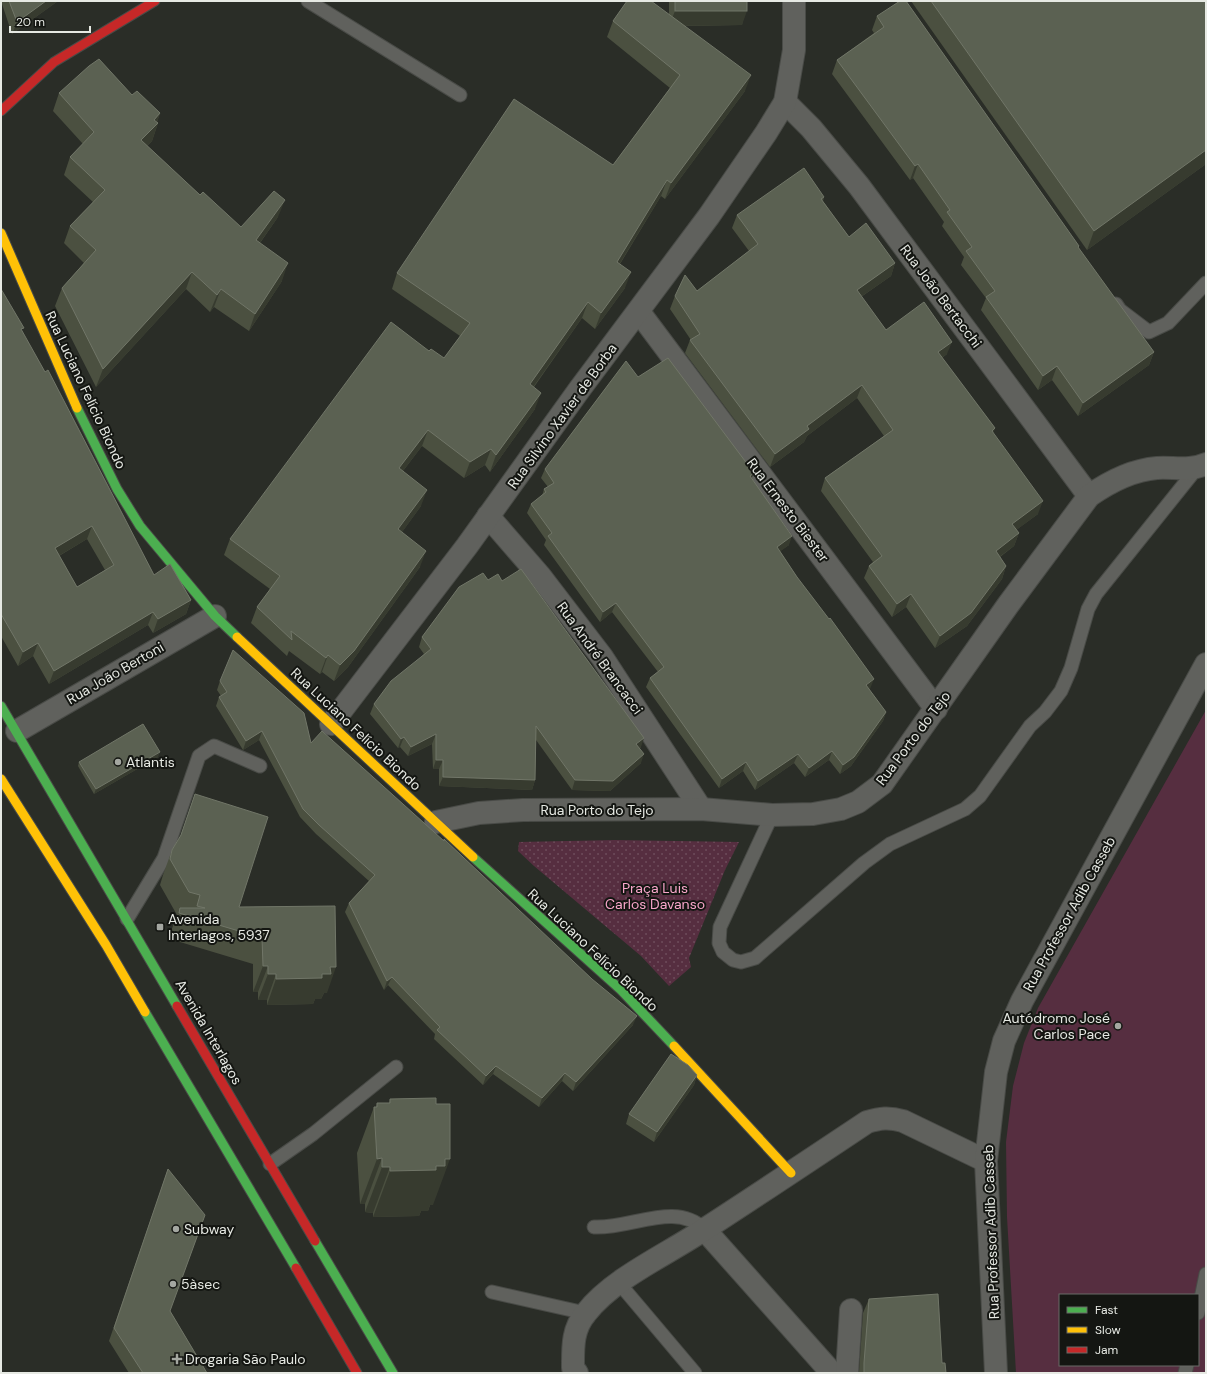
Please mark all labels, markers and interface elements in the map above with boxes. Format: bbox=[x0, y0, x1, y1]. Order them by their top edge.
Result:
scale bar bbox=[10, 8, 90, 34]
text: 20 m bbox=[16, 14, 45, 30]
street label: Rua João Bertacchi bbox=[896, 241, 986, 351]
street label: Rua Luciano Felício Biondo bbox=[41, 308, 131, 472]
street label: Rua Silvino Xavier de Borba bbox=[503, 340, 621, 492]
street label: Rua Ernesto Biester bbox=[743, 454, 833, 566]
street label: Rua André Brancacci bbox=[553, 598, 647, 718]
street label: Rua João Bertoni bbox=[63, 638, 167, 708]
street label: Rua Luciano Felício Biondo bbox=[287, 664, 425, 794]
street label: Rua Porto do Tejo bbox=[872, 687, 954, 789]
place label: Atlantis bbox=[126, 753, 175, 771]
marker: Atlantis bbox=[113, 757, 123, 767]
street label: Rua Porto do Tejo bbox=[540, 801, 654, 819]
street label: Rua Professor Adib Casseb bbox=[1019, 833, 1119, 995]
park label: Praça Luis Carlos Davanso bbox=[605, 879, 705, 913]
street label: Rua Luciano Felício Biondo bbox=[524, 885, 662, 1015]
place label: Avenida Interlagos, 5937 bbox=[168, 910, 270, 944]
marker: Avenida Interlagos, 5937 bbox=[155, 922, 165, 932]
street label: Avenida Interlagos bbox=[172, 976, 246, 1088]
place label: Autódromo José Carlos Pace bbox=[1002, 1009, 1110, 1043]
marker: Autódromo José Carlos Pace bbox=[1113, 1021, 1123, 1031]
street label: Rua Professor Adib Casseb bbox=[979, 1144, 1003, 1320]
place label: Subway bbox=[184, 1220, 234, 1238]
marker: Subway bbox=[171, 1224, 181, 1234]
place label: 5àsec bbox=[181, 1275, 220, 1293]
marker: 5àsec bbox=[168, 1279, 178, 1289]
legend bbox=[1059, 1294, 1199, 1366]
text: Fast bbox=[1095, 1302, 1118, 1318]
text: Slow bbox=[1095, 1322, 1121, 1338]
text: Jam bbox=[1095, 1342, 1118, 1358]
place label: Drogaria São Paulo bbox=[185, 1350, 305, 1368]
marker: Drogaria São Paulo bbox=[172, 1354, 182, 1364]

